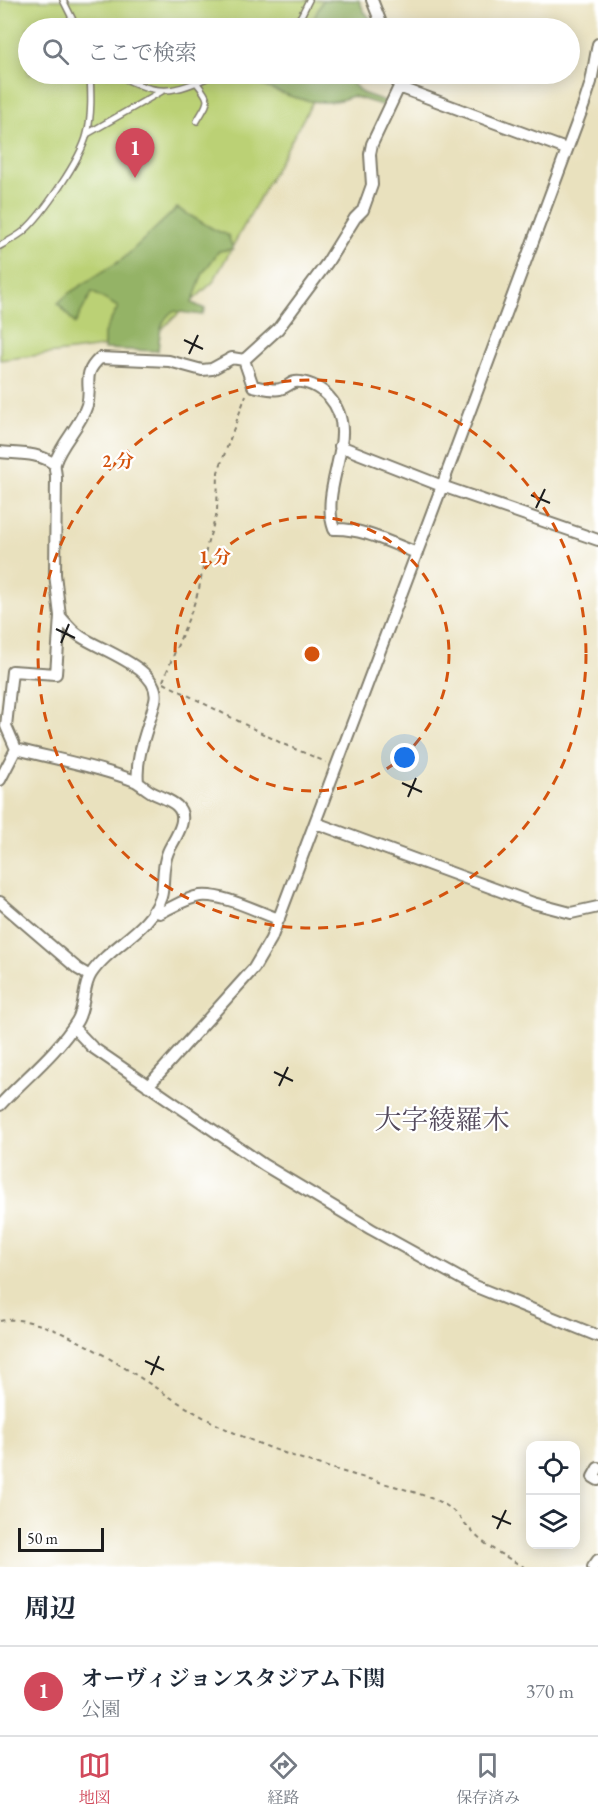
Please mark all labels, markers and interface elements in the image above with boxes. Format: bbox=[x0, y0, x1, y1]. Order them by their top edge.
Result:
search box bbox=[18, 18, 580, 84]
icon: search bbox=[39, 35, 72, 68]
text: ここで検索 bbox=[87, 38, 197, 67]
pin: 1 bbox=[116, 128, 154, 178]
text: 2 分 bbox=[102, 449, 134, 472]
text: 1 分 bbox=[199, 545, 231, 568]
centre of rings bbox=[302, 644, 322, 664]
your location bbox=[390, 743, 419, 772]
district label: 大字綾羅木 bbox=[375, 1102, 510, 1137]
map controls bbox=[526, 1441, 580, 1549]
button: locate bbox=[526, 1441, 580, 1495]
button: layers bbox=[526, 1495, 580, 1549]
scale bar bbox=[18, 1525, 104, 1552]
text: 50 m bbox=[27, 1528, 58, 1549]
text: 周辺 bbox=[24, 1591, 76, 1625]
text: オーヴィジョンスタジアム下関 bbox=[81, 1664, 385, 1693]
text: 1 bbox=[38, 1678, 49, 1704]
text: 370 m bbox=[526, 1678, 574, 1704]
text: 公園 bbox=[81, 1696, 121, 1722]
tab: 地図 bbox=[78, 1749, 111, 1808]
tab: 経路 bbox=[267, 1749, 300, 1808]
tab: 保存済み bbox=[456, 1749, 520, 1808]

